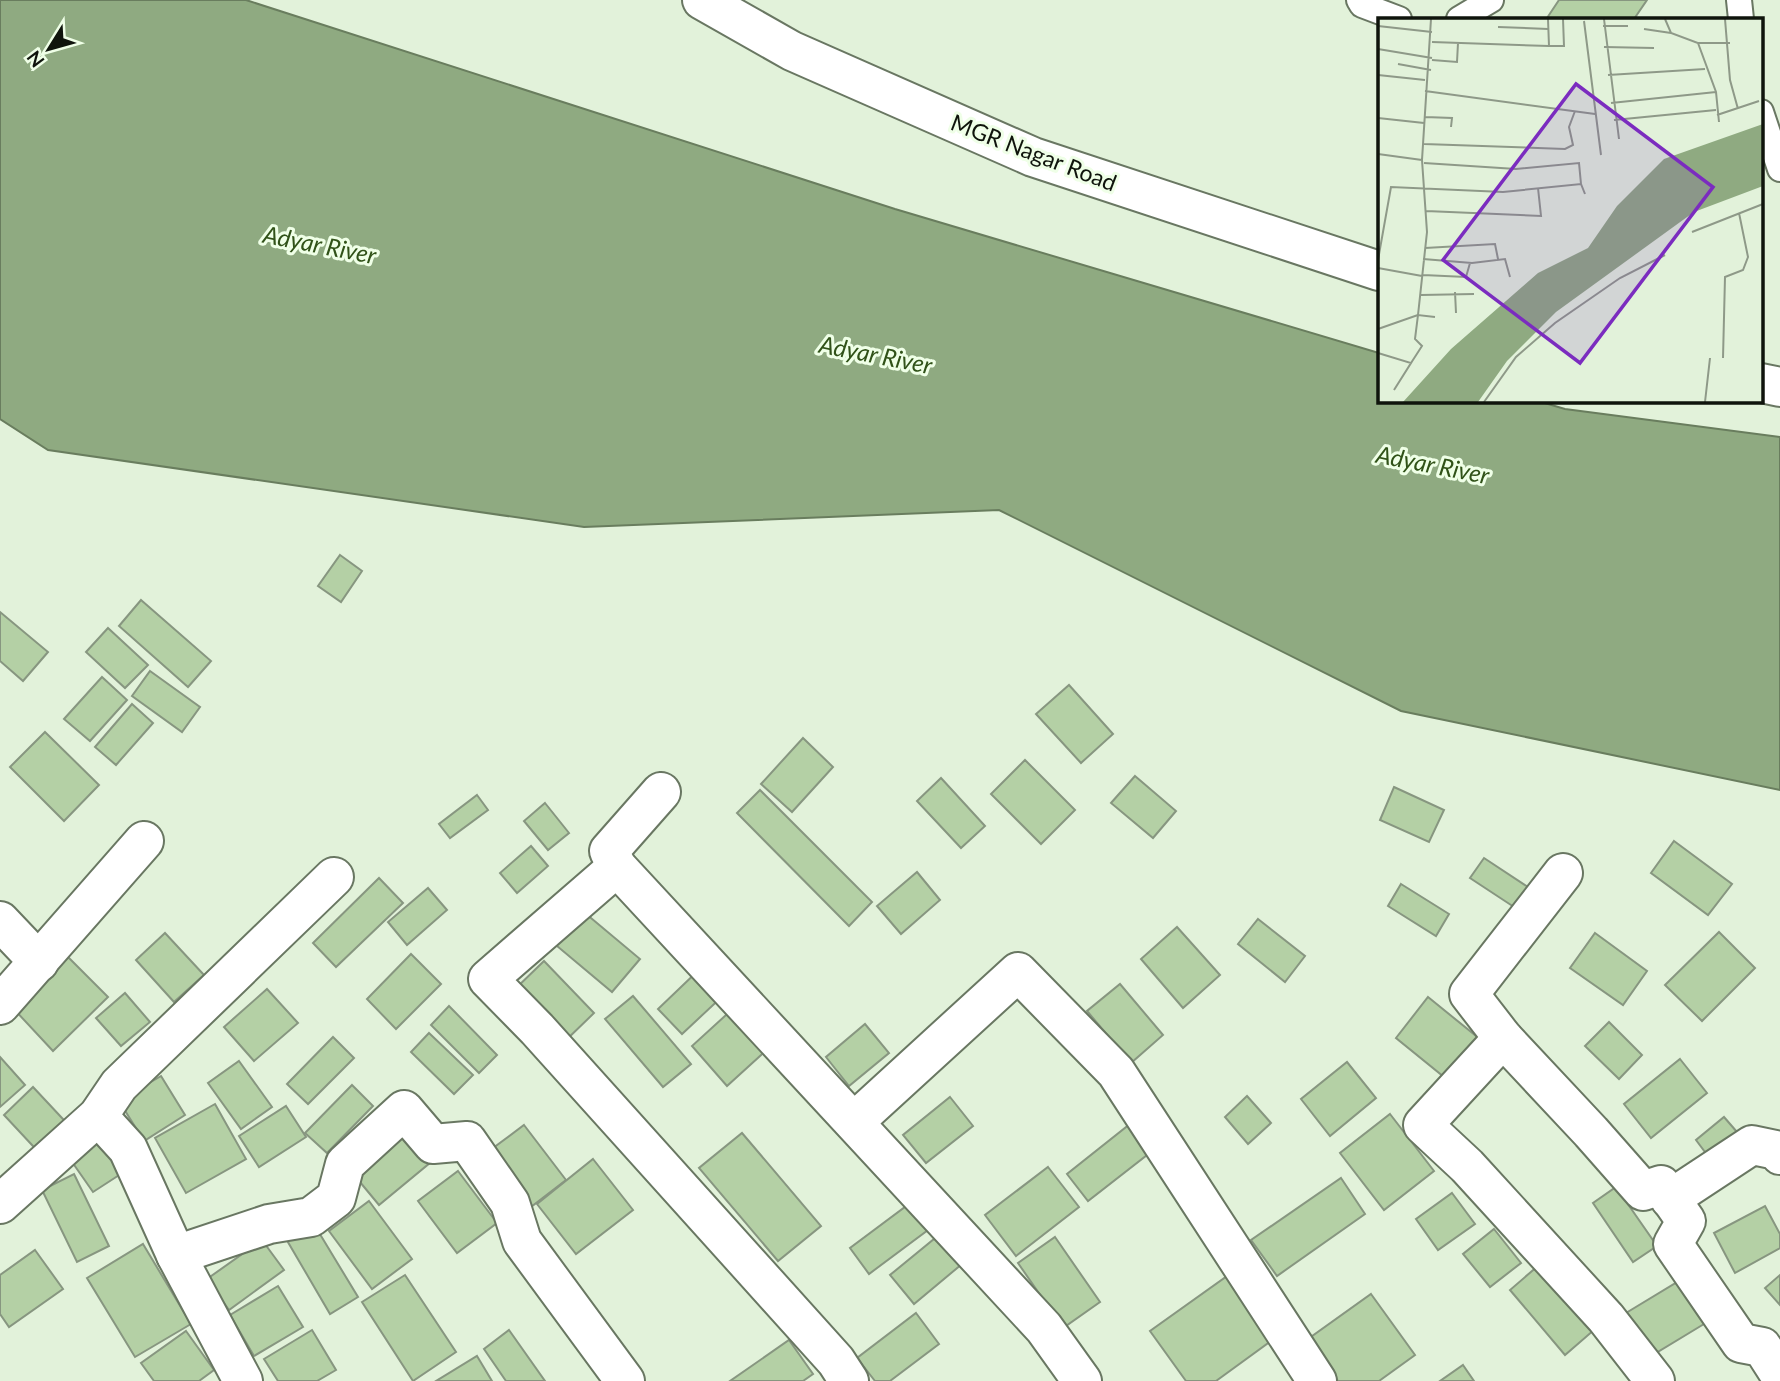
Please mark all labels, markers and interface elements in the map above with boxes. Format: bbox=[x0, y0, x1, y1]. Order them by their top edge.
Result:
north arrow bbox=[14, 14, 84, 84]
inset map bbox=[1378, 18, 1762, 402]
text: N bbox=[21, 47, 49, 72]
street label: MGR Nagar Road bbox=[947, 108, 1121, 196]
water label: Adyar River bbox=[260, 219, 380, 269]
water label: Adyar River bbox=[816, 329, 936, 379]
water label: Adyar River bbox=[1373, 439, 1493, 489]

